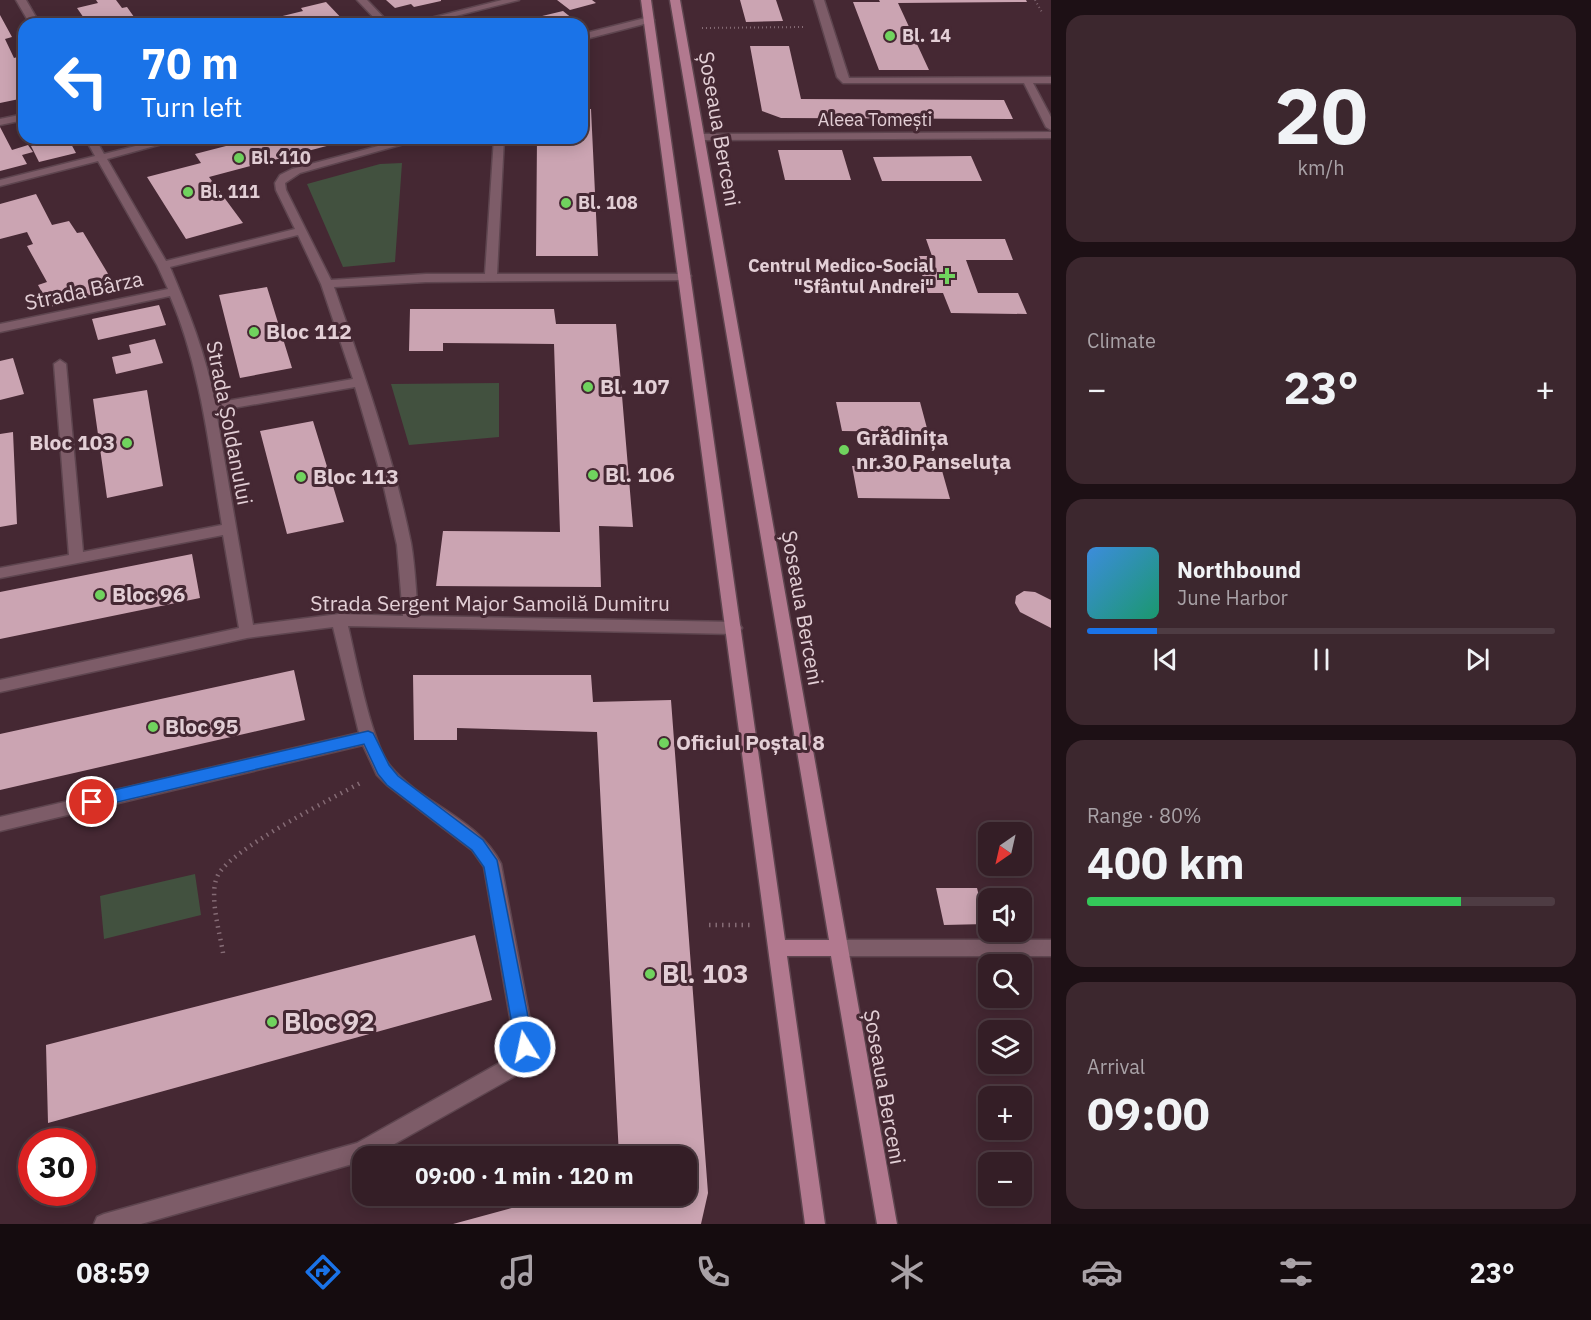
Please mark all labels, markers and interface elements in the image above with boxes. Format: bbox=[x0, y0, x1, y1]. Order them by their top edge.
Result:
place label: Bl. 14 bbox=[902, 24, 951, 47]
marker: Bl. 14 bbox=[883, 29, 897, 43]
text: 70 m bbox=[141, 36, 239, 91]
icon: left bbox=[42, 42, 120, 120]
street label: Șoseaua Berceni bbox=[693, 49, 747, 209]
text: 20 bbox=[1274, 64, 1368, 165]
text: Turn left bbox=[141, 89, 242, 124]
street label: Aleea Tomești bbox=[818, 108, 932, 131]
place label: Bl. 110 bbox=[251, 146, 311, 169]
marker: Bl. 110 bbox=[232, 151, 246, 165]
text: km/h bbox=[1297, 154, 1345, 181]
place label: Bl. 111 bbox=[200, 180, 260, 203]
marker: Bl. 111 bbox=[181, 185, 195, 199]
place label: Bl. 108 bbox=[578, 191, 638, 214]
marker: Bl. 108 bbox=[559, 196, 573, 210]
place label: Centrul Medico-Social "Sfântul Andrei" bbox=[748, 254, 935, 298]
street label: Strada Bârza bbox=[22, 264, 146, 316]
marker: Centrul Medico-Social "Sfântul Andrei" bbox=[938, 267, 956, 285]
place label: Bloc 112 bbox=[266, 317, 352, 345]
marker: Bloc 112 bbox=[247, 325, 261, 339]
text: Climate bbox=[1087, 327, 1156, 354]
street label: Strada Șoldanului bbox=[200, 338, 260, 507]
text: 23° bbox=[1283, 358, 1359, 416]
text: − bbox=[1087, 367, 1107, 410]
text: + bbox=[1535, 367, 1555, 410]
place label: Bl. 107 bbox=[600, 372, 670, 400]
marker: Bl. 107 bbox=[581, 380, 595, 394]
place label: Grădinița nr.30 Panseluța bbox=[856, 423, 1011, 475]
place label: Bloc 103 bbox=[29, 428, 115, 456]
marker: Bloc 103 bbox=[120, 436, 134, 450]
marker: Grădinița nr.30 Panseluța bbox=[837, 443, 851, 457]
place label: Bl. 106 bbox=[605, 460, 675, 488]
place label: Bloc 113 bbox=[313, 462, 399, 490]
marker: Bl. 106 bbox=[586, 468, 600, 482]
marker: Bloc 113 bbox=[294, 470, 308, 484]
street label: Șoseaua Berceni bbox=[776, 528, 830, 688]
text: Northbound bbox=[1177, 555, 1301, 584]
place label: Bloc 96 bbox=[112, 580, 185, 608]
text: June Harbor bbox=[1177, 584, 1288, 611]
marker: Bloc 96 bbox=[93, 588, 107, 602]
street label: Strada Sergent Major Samoilă Dumitru bbox=[310, 589, 670, 617]
icon: previous bbox=[1149, 643, 1182, 676]
icon: pause bbox=[1305, 643, 1338, 676]
icon: next bbox=[1461, 643, 1494, 676]
place label: Bloc 95 bbox=[165, 712, 238, 740]
marker: Bloc 95 bbox=[146, 720, 160, 734]
place label: Oficiul Poștal 8 bbox=[676, 728, 825, 756]
marker: Oficiul Poștal 8 bbox=[657, 736, 671, 750]
pin bbox=[66, 776, 117, 827]
icon: arrive bbox=[75, 785, 108, 818]
text: Range · 80% bbox=[1087, 802, 1202, 829]
north arrow bbox=[978, 822, 1032, 876]
map controls bbox=[978, 822, 1032, 1206]
text: 400 km bbox=[1087, 833, 1245, 891]
button: sound bbox=[978, 888, 1032, 942]
button: search bbox=[978, 954, 1032, 1008]
place label: Bl. 103 bbox=[662, 956, 748, 990]
marker: Bl. 103 bbox=[643, 967, 657, 981]
place label: Bloc 92 bbox=[284, 1004, 375, 1038]
street label: Șoseaua Berceni bbox=[858, 1007, 912, 1167]
marker: Bloc 92 bbox=[265, 1015, 279, 1029]
position arrow bbox=[493, 1015, 557, 1079]
button: layers bbox=[978, 1020, 1032, 1074]
text: Arrival bbox=[1087, 1053, 1145, 1080]
text: 09:00 bbox=[1087, 1084, 1210, 1142]
button: + bbox=[978, 1086, 1032, 1140]
speed limit sign: 30 bbox=[18, 1128, 96, 1206]
button: − bbox=[978, 1152, 1032, 1206]
text: 09:00 · 1 min · 120 m bbox=[415, 1161, 634, 1190]
icon: directions bbox=[302, 1251, 344, 1293]
icon: music bbox=[497, 1251, 539, 1293]
icon: phone bbox=[692, 1251, 734, 1293]
icon: climate bbox=[886, 1251, 928, 1293]
icon: car bbox=[1081, 1251, 1123, 1293]
icon: filters bbox=[1275, 1251, 1317, 1293]
text: 08:59 bbox=[76, 1255, 150, 1290]
text: 23° bbox=[1470, 1255, 1515, 1290]

